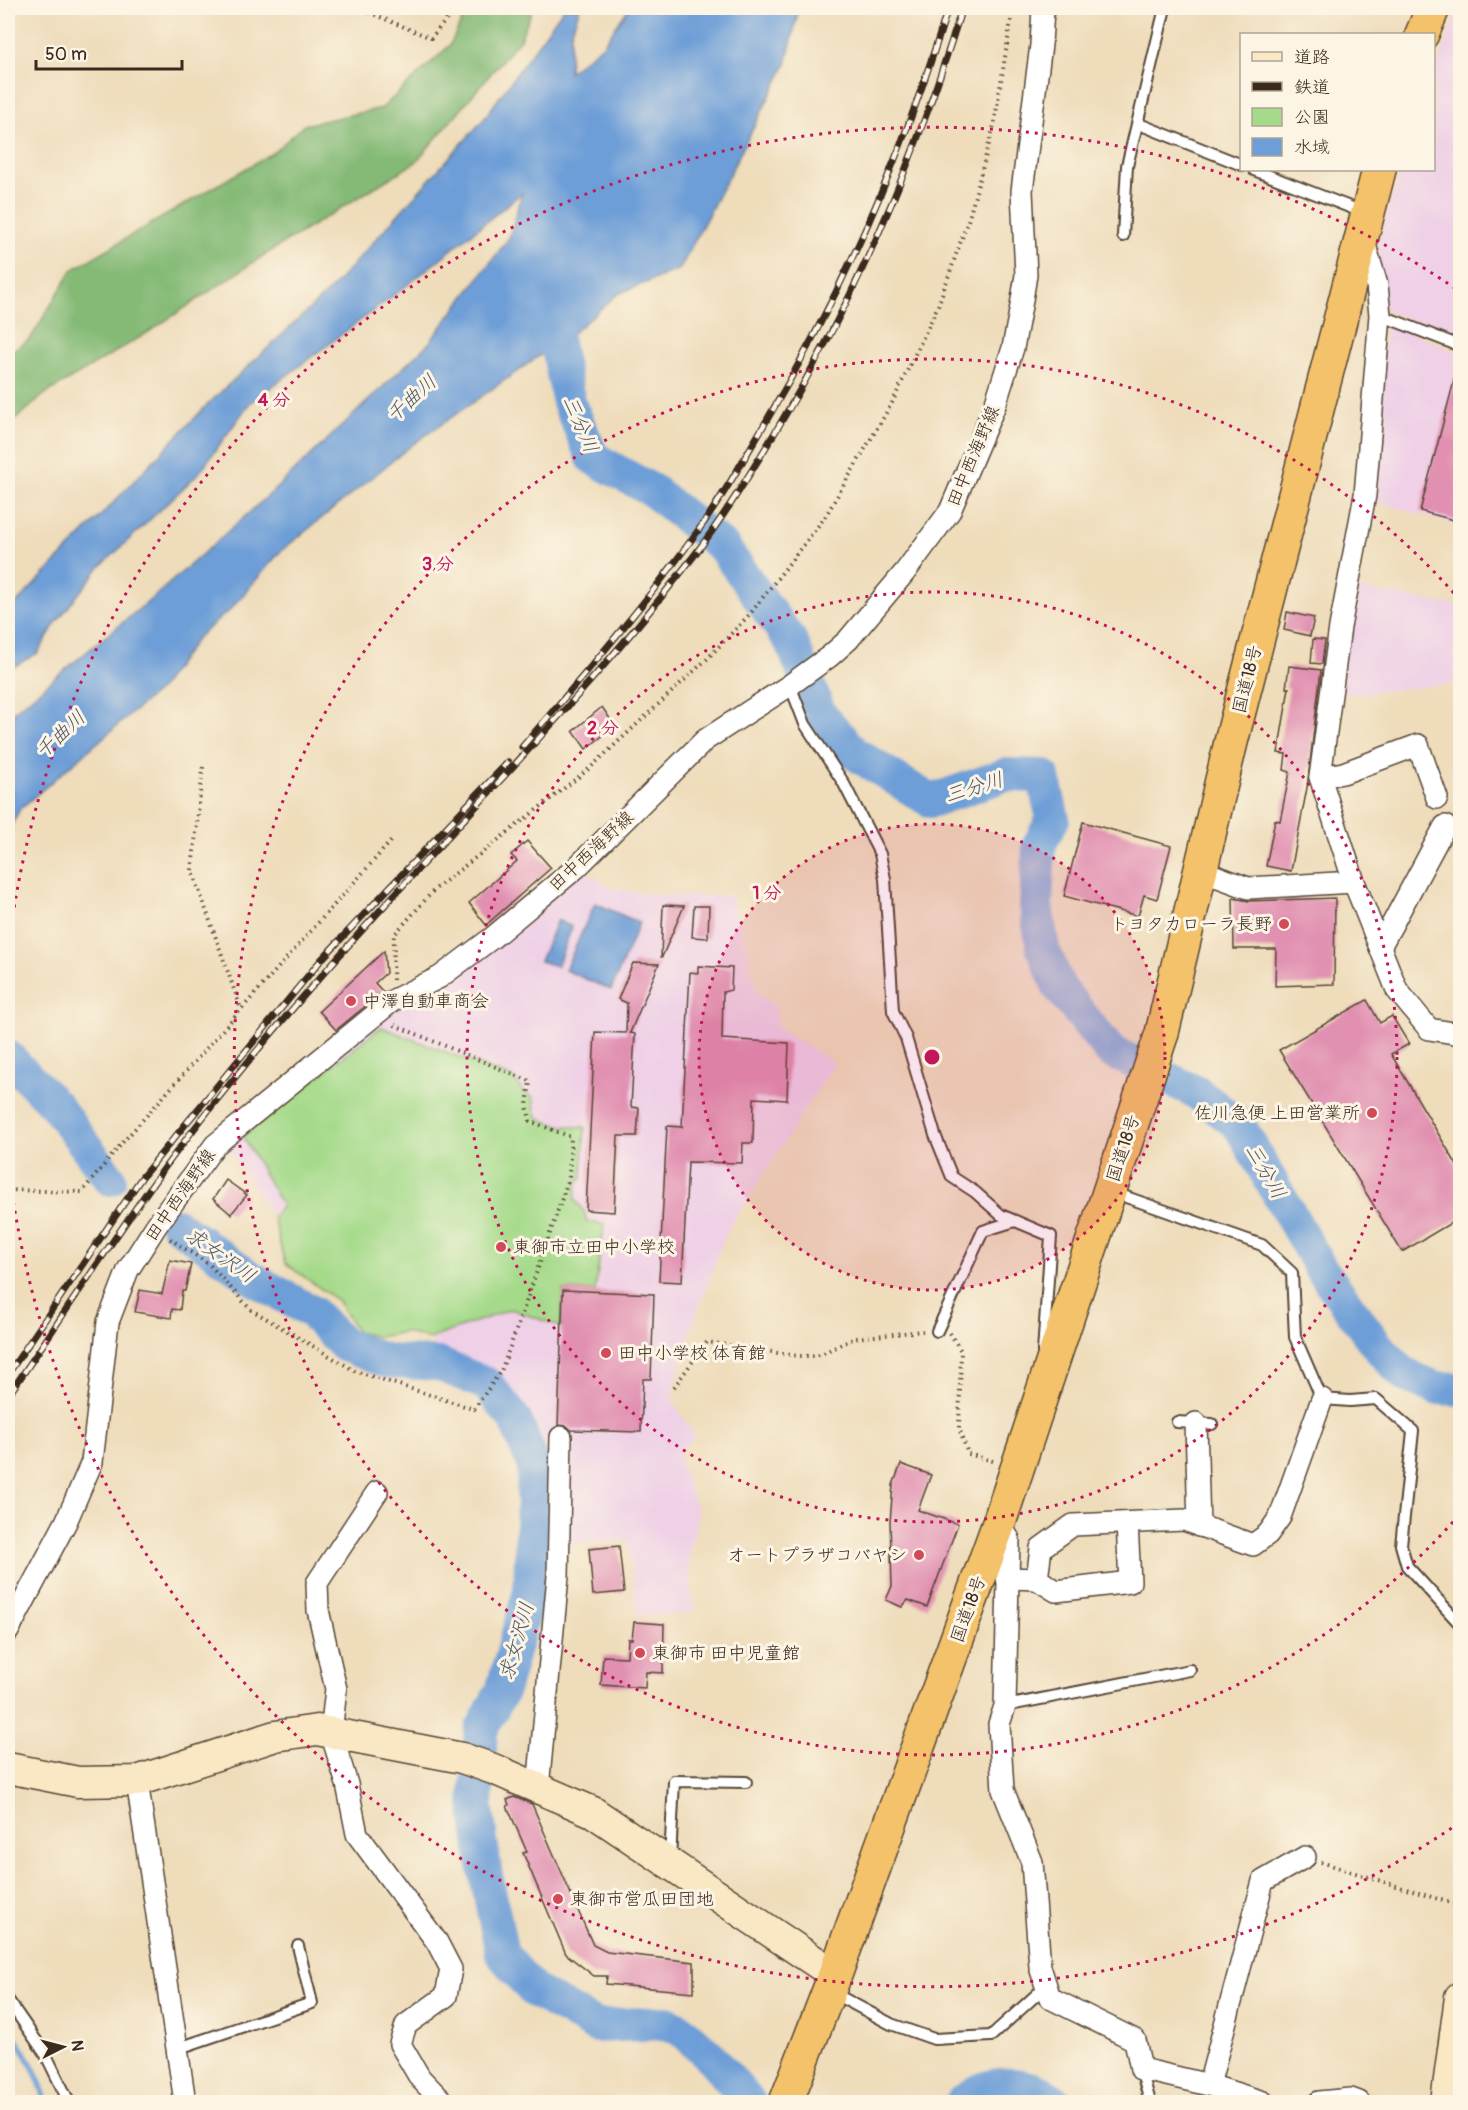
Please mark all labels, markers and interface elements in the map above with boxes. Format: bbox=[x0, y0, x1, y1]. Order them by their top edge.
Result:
scale bar bbox=[36, 33, 182, 71]
legend bbox=[1240, 33, 1435, 171]
text: 50 m bbox=[45, 43, 87, 66]
text: 道路 bbox=[1294, 46, 1330, 69]
text: 鉄道 bbox=[1294, 76, 1330, 99]
text: 公園 bbox=[1294, 106, 1330, 129]
text: 水域 bbox=[1294, 136, 1330, 159]
water label: 千曲川 bbox=[381, 369, 442, 428]
text: 4 分 bbox=[258, 389, 290, 412]
water label: 三分川 bbox=[557, 392, 604, 457]
street label: 田中西海野線 bbox=[942, 402, 1005, 510]
text: 3 分 bbox=[422, 553, 454, 576]
street label: 国道18号 bbox=[1228, 642, 1267, 716]
water label: 千曲川 bbox=[30, 705, 91, 764]
text: 2 分 bbox=[587, 717, 619, 740]
water label: 三分川 bbox=[942, 767, 1006, 808]
street label: 田中西海野線 bbox=[544, 806, 639, 897]
text: 1 分 bbox=[753, 882, 781, 905]
place label: トヨタカローラ長野 bbox=[1110, 913, 1272, 936]
marker: トヨタカローラ長野 bbox=[1277, 917, 1291, 931]
place label: 中澤自動車商会 bbox=[363, 990, 489, 1013]
marker: 中澤自動車商会 bbox=[344, 994, 358, 1008]
centre of rings bbox=[922, 1047, 942, 1067]
place label: 佐川急便 上田営業所 bbox=[1194, 1102, 1360, 1125]
marker: 佐川急便 上田営業所 bbox=[1365, 1106, 1379, 1120]
street label: 国道18号 bbox=[1102, 1111, 1145, 1185]
water label: 三分川 bbox=[1240, 1139, 1291, 1203]
street label: 田中西海野線 bbox=[140, 1144, 221, 1246]
water label: 求女沢川 bbox=[181, 1222, 261, 1289]
place label: 東御市立田中小学校 bbox=[513, 1236, 675, 1259]
marker: 東御市立田中小学校 bbox=[494, 1240, 508, 1254]
place label: 田中小学校 体育館 bbox=[618, 1342, 766, 1365]
marker: 田中小学校 体育館 bbox=[599, 1346, 613, 1360]
place label: オートプラザコバヤシ bbox=[727, 1544, 907, 1567]
marker: オートプラザコバヤシ bbox=[912, 1548, 926, 1562]
street label: 国道18号 bbox=[946, 1572, 991, 1646]
water label: 求女沢川 bbox=[493, 1599, 540, 1683]
place label: 東御市 田中児童館 bbox=[652, 1642, 800, 1665]
marker: 東御市 田中児童館 bbox=[633, 1646, 647, 1660]
place label: 東御市営瓜田団地 bbox=[570, 1888, 714, 1911]
marker: 東御市営瓜田団地 bbox=[551, 1892, 565, 1906]
north arrow bbox=[33, 2017, 93, 2077]
text: N bbox=[66, 2039, 87, 2052]

